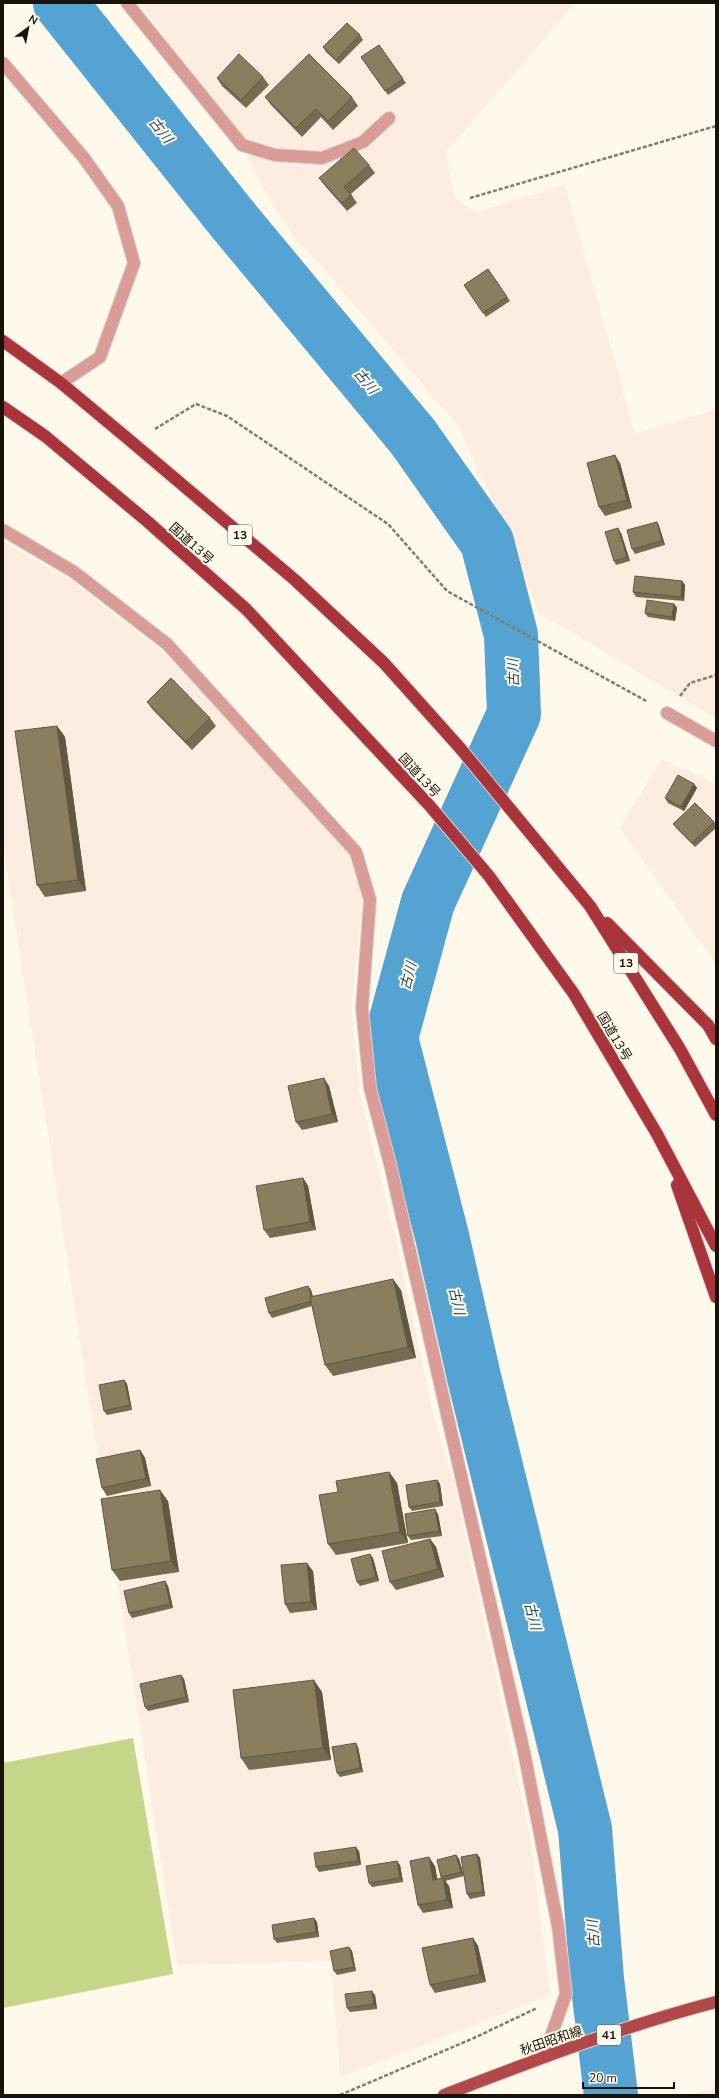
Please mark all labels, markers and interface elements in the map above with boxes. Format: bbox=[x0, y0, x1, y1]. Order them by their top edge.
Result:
north arrow bbox=[8, 8, 48, 48]
text: N bbox=[26, 11, 41, 28]
water label: 古川 bbox=[144, 113, 178, 149]
water label: 古川 bbox=[349, 364, 383, 400]
street label: 国道13号 bbox=[165, 519, 218, 569]
road number: 13 bbox=[228, 525, 252, 545]
water label: 古川 bbox=[503, 657, 523, 687]
street label: 国道13号 bbox=[394, 750, 444, 802]
road number: 13 bbox=[614, 953, 638, 973]
water label: 古川 bbox=[396, 958, 422, 992]
street label: 国道13号 bbox=[592, 1008, 636, 1065]
water label: 古川 bbox=[444, 1285, 469, 1319]
water label: 古川 bbox=[520, 1600, 546, 1634]
water label: 古川 bbox=[583, 1917, 604, 1949]
street label: 秋田昭和線 bbox=[518, 2022, 585, 2060]
road number: 41 bbox=[597, 2025, 621, 2045]
scale bar bbox=[583, 2064, 674, 2090]
text: 20 m bbox=[589, 2070, 617, 2086]

